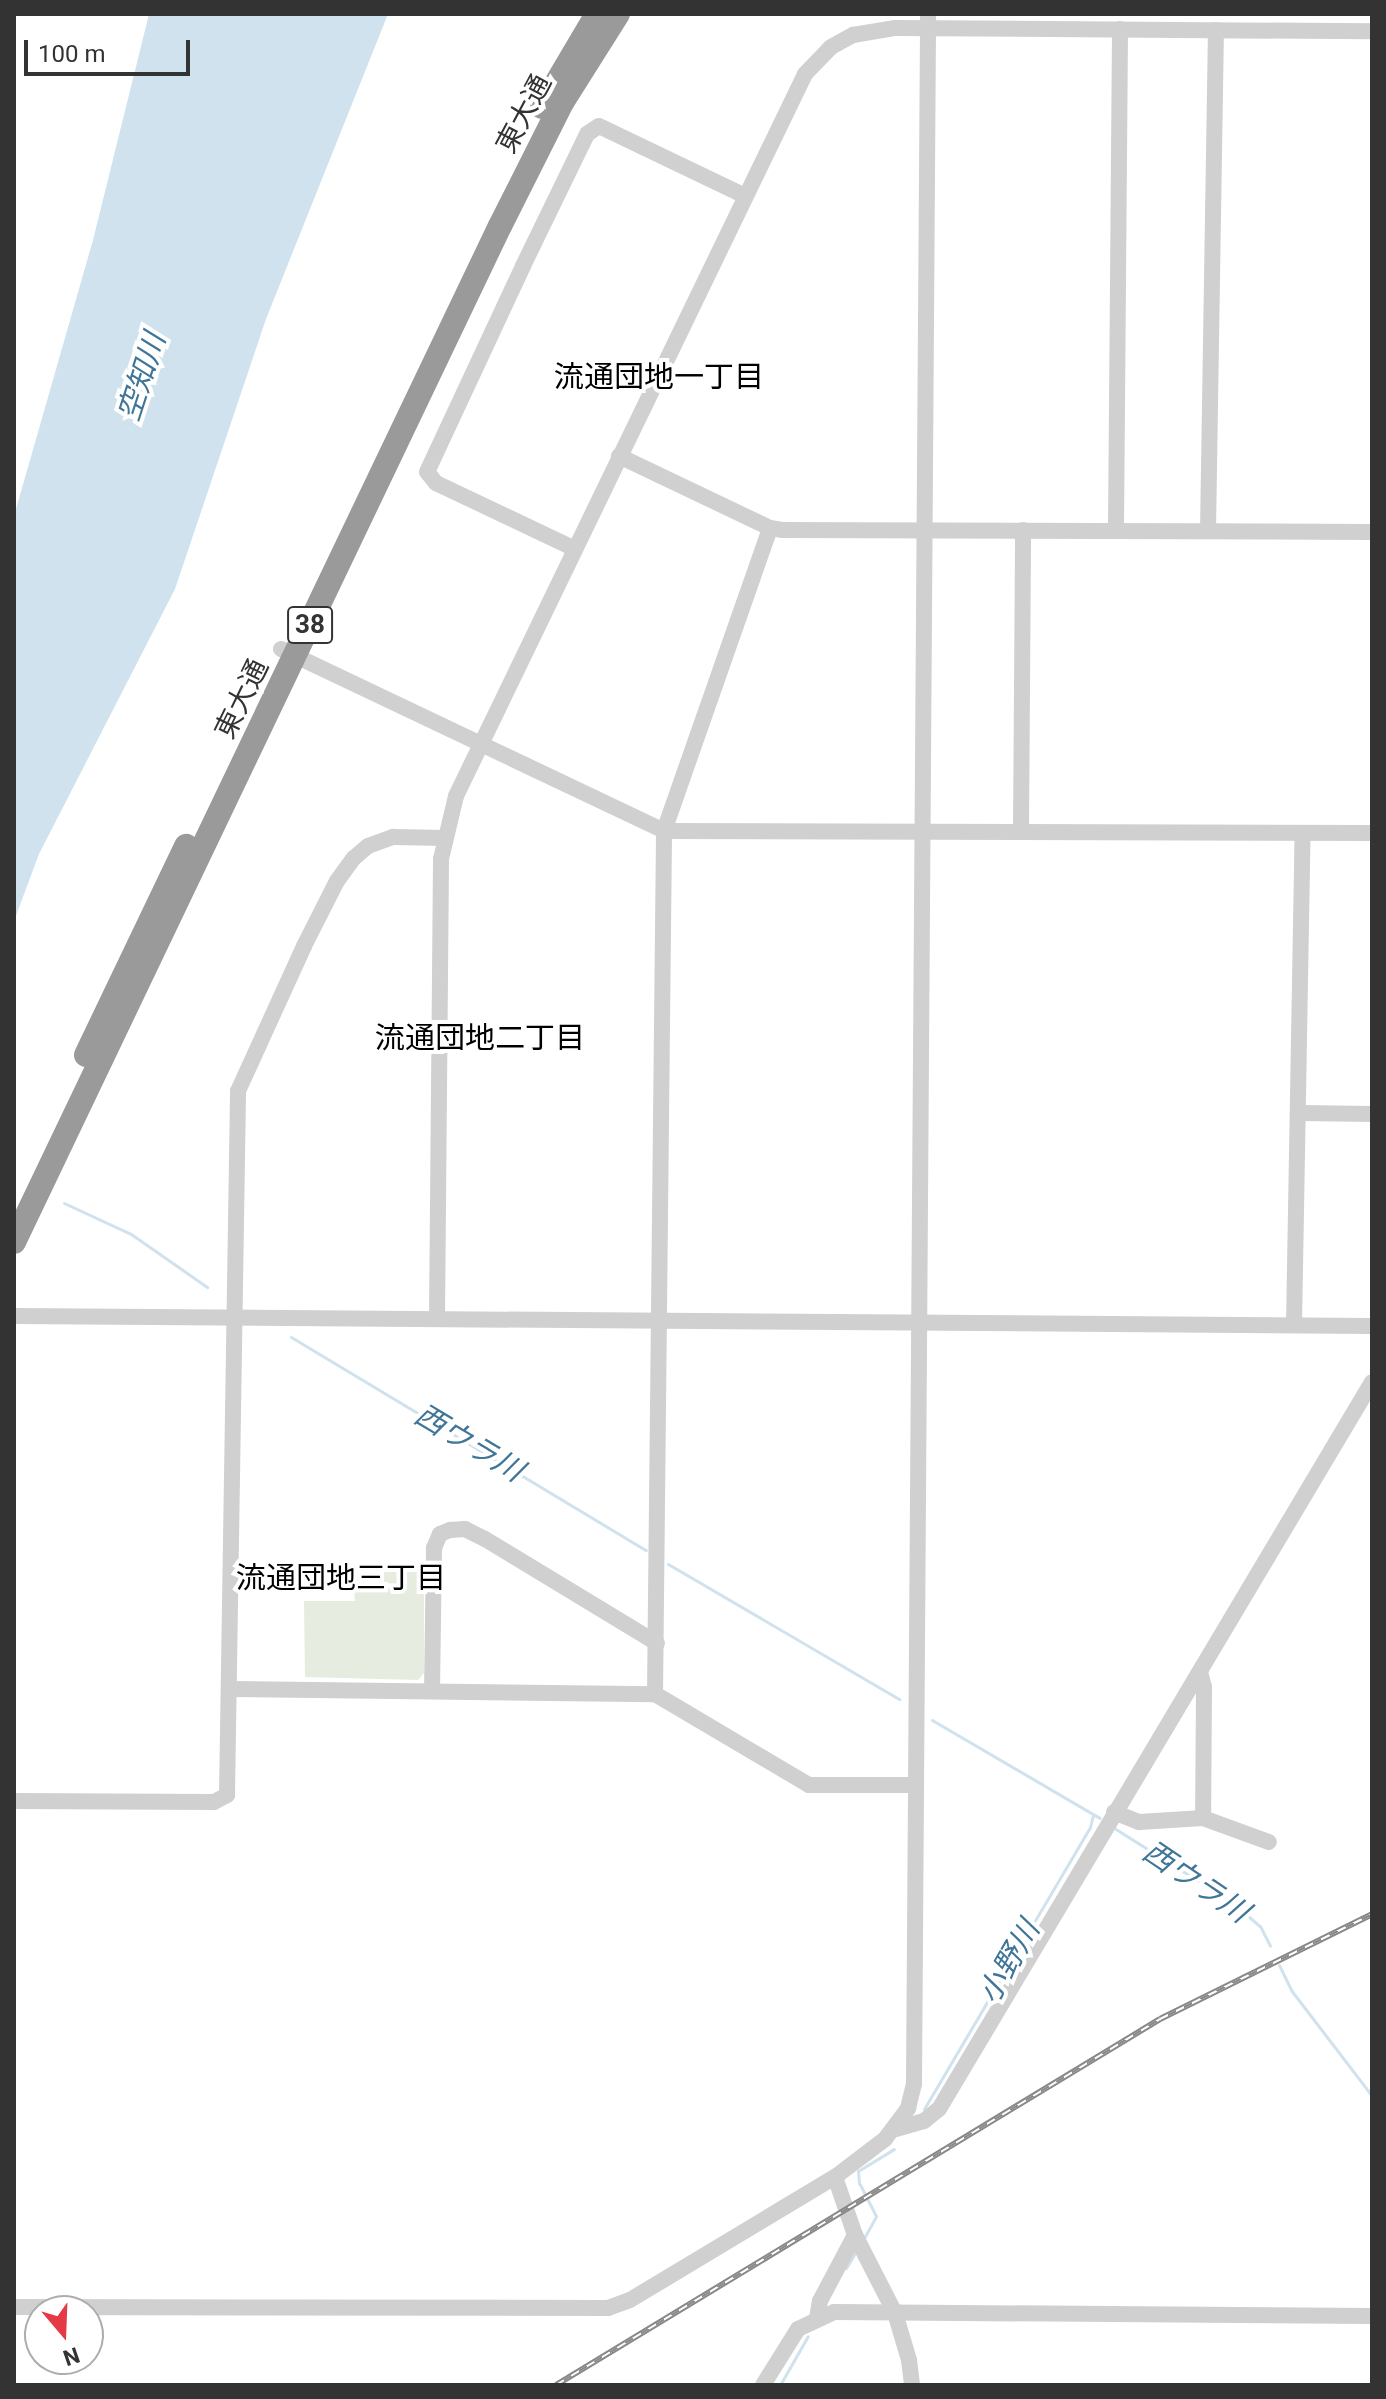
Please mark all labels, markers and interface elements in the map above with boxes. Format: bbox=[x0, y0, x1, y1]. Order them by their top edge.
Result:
scale bar bbox=[28, 24, 194, 74]
text: 100 m bbox=[38, 40, 105, 68]
street label: 東大通 bbox=[489, 69, 559, 159]
water label: 空知川 bbox=[111, 329, 173, 425]
district label: 流通団地一丁目 bbox=[554, 359, 764, 395]
road number: 38 bbox=[286, 603, 334, 647]
street label: 東大通 bbox=[208, 654, 276, 744]
district label: 流通団地二丁目 bbox=[375, 1020, 585, 1056]
water label: 西ウラ川 bbox=[408, 1397, 530, 1489]
district label: 流通団地三丁目 bbox=[236, 1560, 446, 1596]
water label: 西ウラ川 bbox=[1136, 1834, 1256, 1930]
water label: 小野川 bbox=[971, 1914, 1047, 2010]
north arrow bbox=[24, 2295, 104, 2375]
text: N bbox=[60, 2342, 83, 2371]

